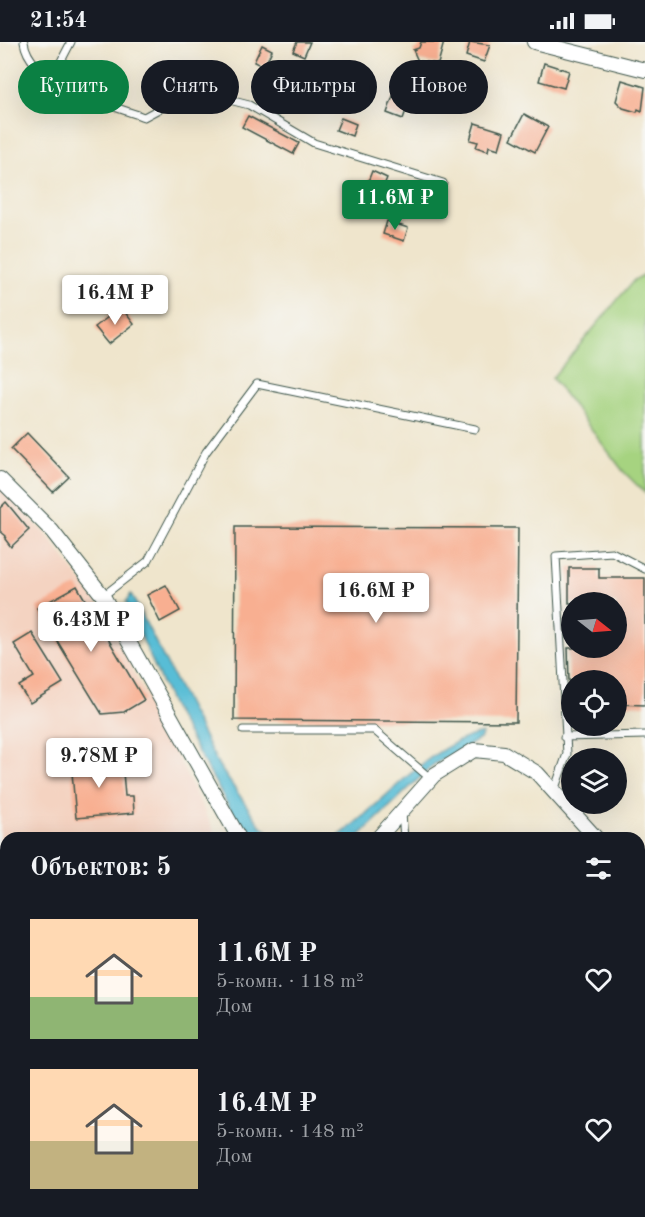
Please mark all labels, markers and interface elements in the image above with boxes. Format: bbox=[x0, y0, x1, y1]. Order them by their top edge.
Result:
text: 21:54 bbox=[30, 10, 87, 32]
chip: Купить bbox=[18, 60, 129, 114]
chip: Снять bbox=[141, 60, 239, 114]
chip: Фильтры bbox=[251, 60, 377, 114]
chip: Новое bbox=[389, 60, 488, 114]
pin: 11.6M ₽ bbox=[340, 180, 450, 231]
text: 11.6M ₽ bbox=[356, 189, 434, 209]
pin: 16.4M ₽ bbox=[60, 275, 170, 326]
text: 16.4M ₽ bbox=[76, 284, 154, 304]
pin: 16.6M ₽ bbox=[321, 573, 431, 624]
text: 16.6M ₽ bbox=[337, 582, 415, 602]
north arrow bbox=[561, 592, 627, 658]
map controls bbox=[561, 592, 627, 814]
pin: 6.43M ₽ bbox=[36, 602, 146, 653]
text: 6.43M ₽ bbox=[52, 611, 130, 631]
button: locate bbox=[561, 670, 627, 736]
pin: 9.78M ₽ bbox=[44, 738, 154, 789]
text: 9.78M ₽ bbox=[60, 747, 138, 767]
button: layers bbox=[561, 748, 627, 814]
icon: filters bbox=[582, 852, 615, 885]
text: Объектов: 5 bbox=[30, 855, 171, 881]
text: 11.6M ₽ bbox=[216, 941, 317, 967]
icon: home bbox=[78, 943, 150, 1015]
icon: heart bbox=[582, 963, 615, 996]
text: 5-комн. · 118 m² bbox=[216, 972, 364, 992]
text: Дом bbox=[216, 997, 252, 1017]
text: 16.4M ₽ bbox=[216, 1091, 317, 1117]
icon: home bbox=[78, 1093, 150, 1165]
icon: heart bbox=[582, 1113, 615, 1146]
text: 5-комн. · 148 m² bbox=[216, 1122, 364, 1142]
text: Дом bbox=[216, 1147, 252, 1167]

